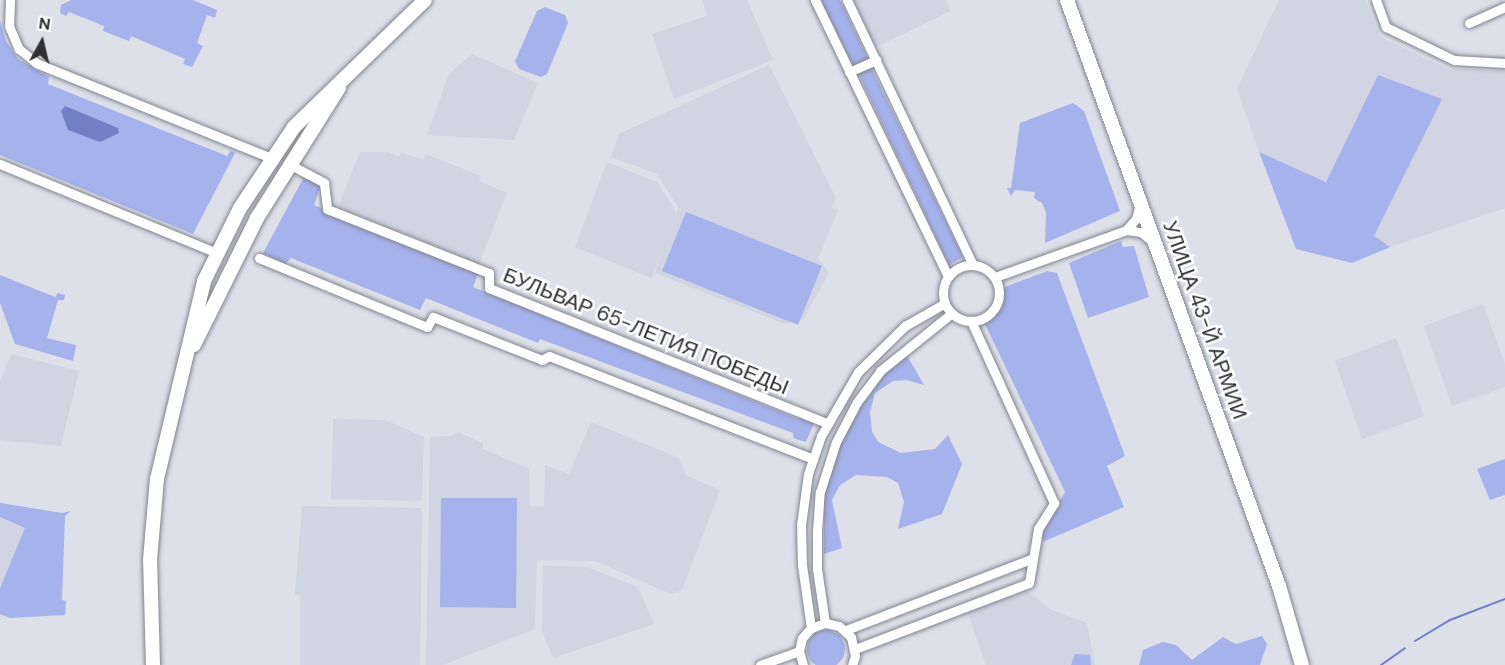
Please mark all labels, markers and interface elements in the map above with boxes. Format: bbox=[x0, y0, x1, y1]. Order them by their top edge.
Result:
north arrow bbox=[12, 12, 72, 72]
text: N bbox=[37, 12, 52, 35]
street label: УЛИЦА 43-Й АРМИИ bbox=[1157, 217, 1253, 423]
street label: БУЛЬВАР 65-ЛЕТИЯ ПОБЕДЫ bbox=[499, 262, 793, 400]

